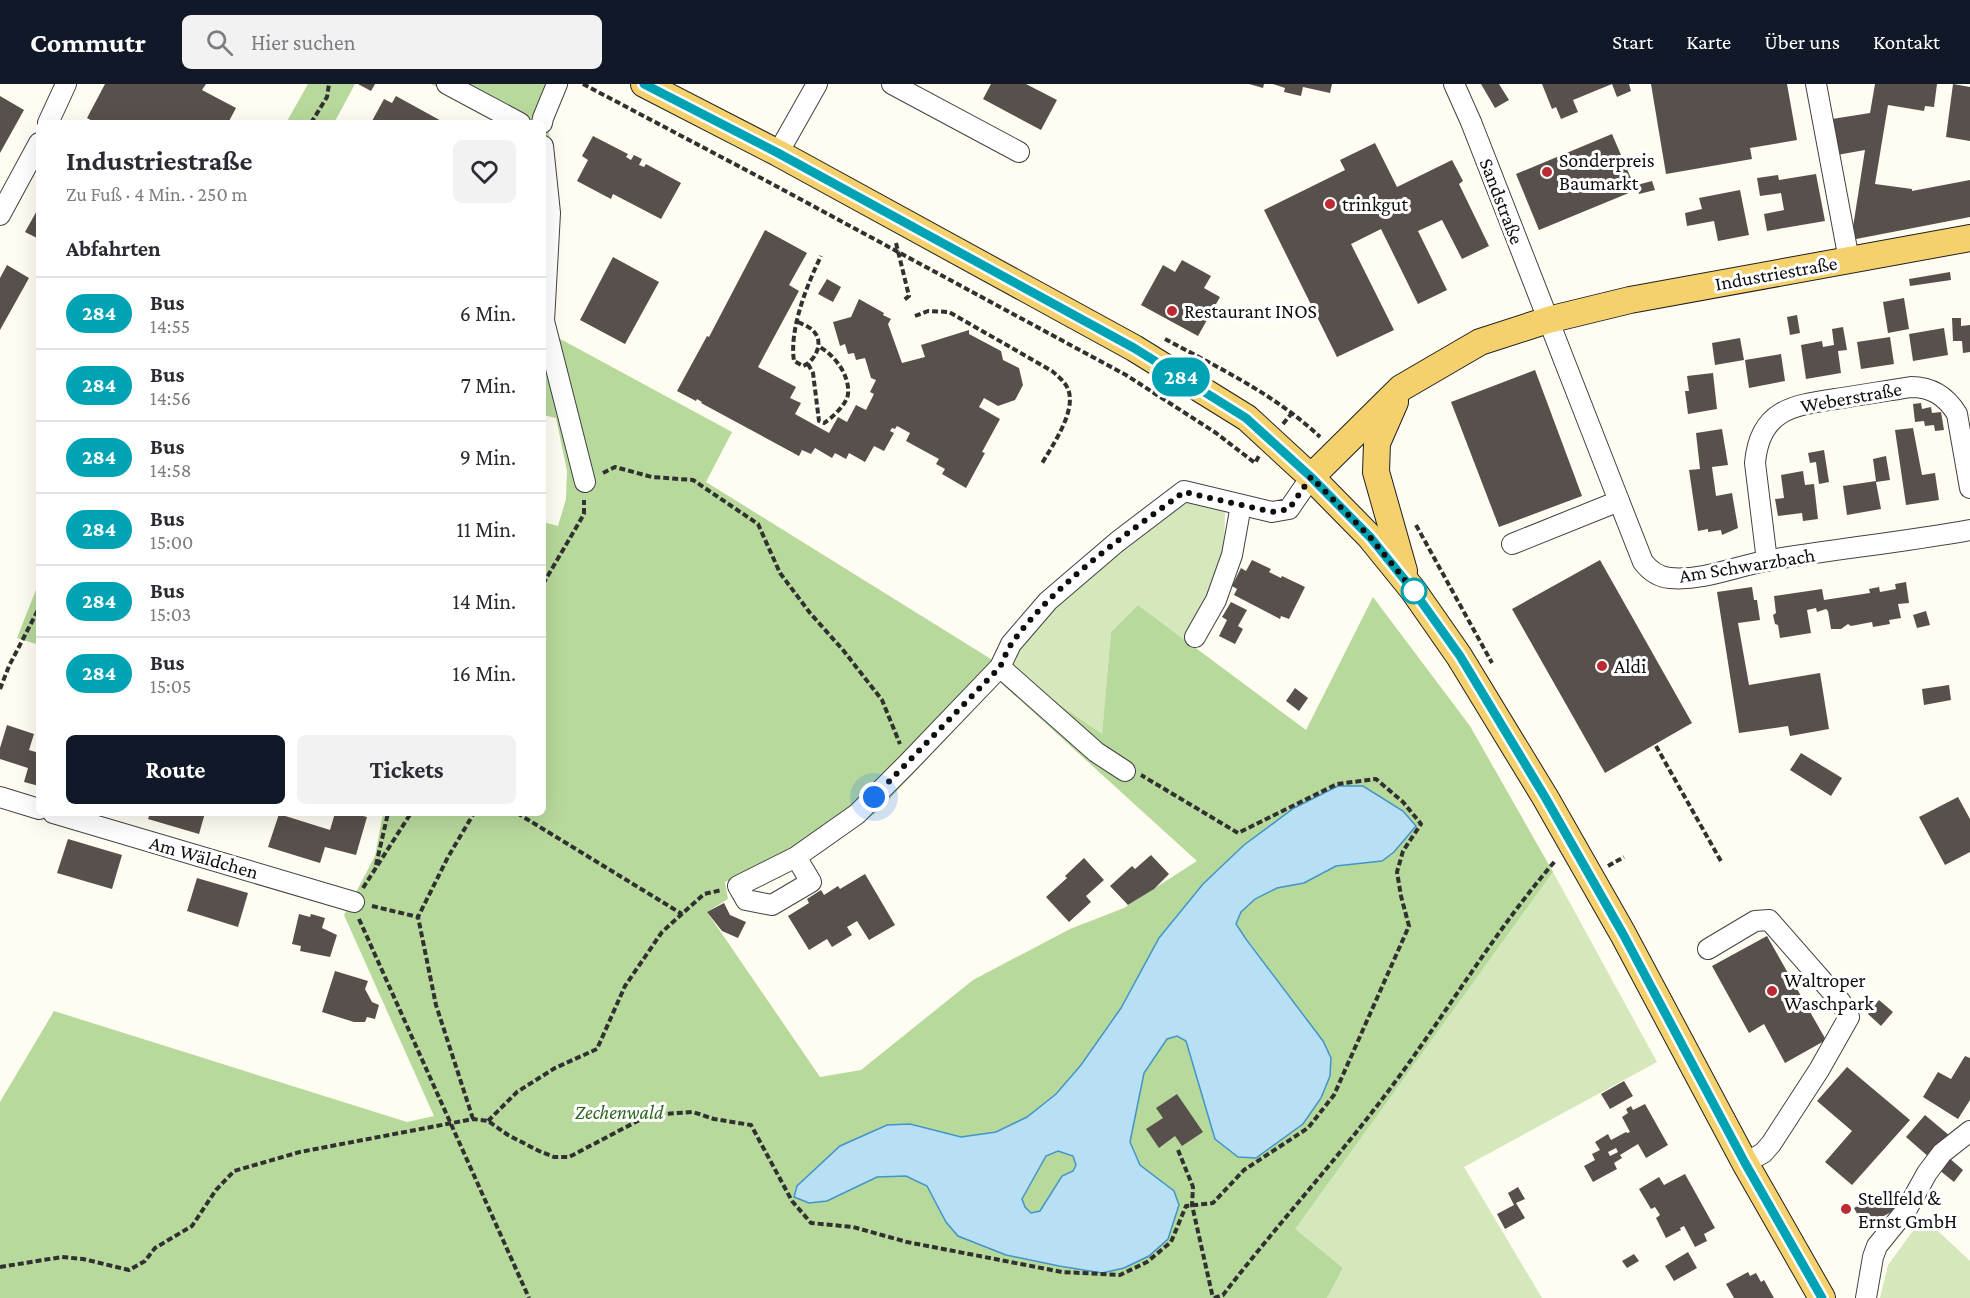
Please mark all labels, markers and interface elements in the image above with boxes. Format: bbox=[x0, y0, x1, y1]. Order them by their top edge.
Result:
search box bbox=[182, 15, 602, 69]
icon: search bbox=[203, 26, 236, 59]
text: Commutr bbox=[30, 27, 146, 58]
text: Hier suchen bbox=[251, 30, 355, 55]
text: Start bbox=[1612, 30, 1653, 54]
text: Karte bbox=[1686, 30, 1731, 54]
text: Über uns bbox=[1764, 30, 1840, 54]
text: Kontakt bbox=[1873, 30, 1940, 54]
button: heart bbox=[453, 140, 516, 203]
text: Industriestraße bbox=[66, 145, 253, 176]
place label: Sonderpreis Baumarkt bbox=[1559, 149, 1655, 194]
street label: Sandstraße bbox=[1476, 155, 1529, 247]
marker: Sonderpreis Baumarkt bbox=[1540, 165, 1554, 179]
text: Zu Fuß · 4 Min. · 250 m bbox=[66, 183, 248, 205]
place label: trinkgut bbox=[1342, 193, 1408, 216]
marker: trinkgut bbox=[1323, 197, 1337, 211]
text: Abfahrten bbox=[66, 236, 161, 261]
street label: Industriestraße bbox=[1713, 251, 1839, 295]
text: Bus bbox=[150, 290, 184, 315]
place label: Restaurant INOS bbox=[1184, 300, 1317, 322]
text: 284 bbox=[82, 301, 116, 325]
text: 6 Min. bbox=[460, 301, 516, 326]
marker: Restaurant INOS bbox=[1165, 304, 1179, 318]
text: 14:55 bbox=[150, 315, 190, 337]
line badge: 284 bbox=[1146, 358, 1216, 396]
text: Bus bbox=[150, 362, 184, 387]
text: 284 bbox=[1164, 365, 1198, 389]
text: 284 bbox=[82, 373, 116, 397]
text: 7 Min. bbox=[461, 373, 516, 398]
street label: Weberstraße bbox=[1799, 377, 1904, 417]
text: 14:56 bbox=[150, 387, 191, 409]
text: Bus bbox=[150, 434, 184, 459]
text: 284 bbox=[82, 445, 116, 469]
text: 9 Min. bbox=[460, 445, 516, 470]
text: 14:58 bbox=[150, 459, 192, 481]
text: Bus bbox=[150, 506, 184, 531]
text: 284 bbox=[82, 517, 116, 541]
text: 11 Min. bbox=[456, 517, 516, 542]
text: 15:00 bbox=[150, 531, 193, 553]
street label: Am Schwarzbach bbox=[1677, 543, 1817, 587]
text: Bus bbox=[150, 578, 184, 603]
unlabelled marker bbox=[1401, 578, 1427, 604]
text: 284 bbox=[82, 589, 116, 613]
text: 14 Min. bbox=[452, 589, 516, 614]
text: 15:03 bbox=[150, 603, 191, 625]
text: Bus bbox=[150, 650, 184, 675]
place label: Aldi bbox=[1614, 655, 1646, 677]
marker: Aldi bbox=[1595, 659, 1609, 673]
text: 284 bbox=[82, 661, 116, 685]
text: 16 Min. bbox=[453, 661, 516, 686]
text: 15:05 bbox=[150, 675, 191, 697]
button: Route bbox=[66, 735, 285, 804]
button: Tickets bbox=[297, 735, 516, 804]
your location bbox=[859, 782, 889, 812]
street label: Am Wäldchen bbox=[147, 831, 261, 883]
place label: Waltroper Waschpark bbox=[1784, 969, 1874, 1015]
marker: Waltroper Waschpark bbox=[1765, 984, 1779, 998]
park label: Zechenwald bbox=[575, 1101, 664, 1123]
place label: Stellfeld & Ernst GmbH bbox=[1858, 1187, 1957, 1232]
marker: Stellfeld & Ernst GmbH bbox=[1839, 1202, 1853, 1216]

